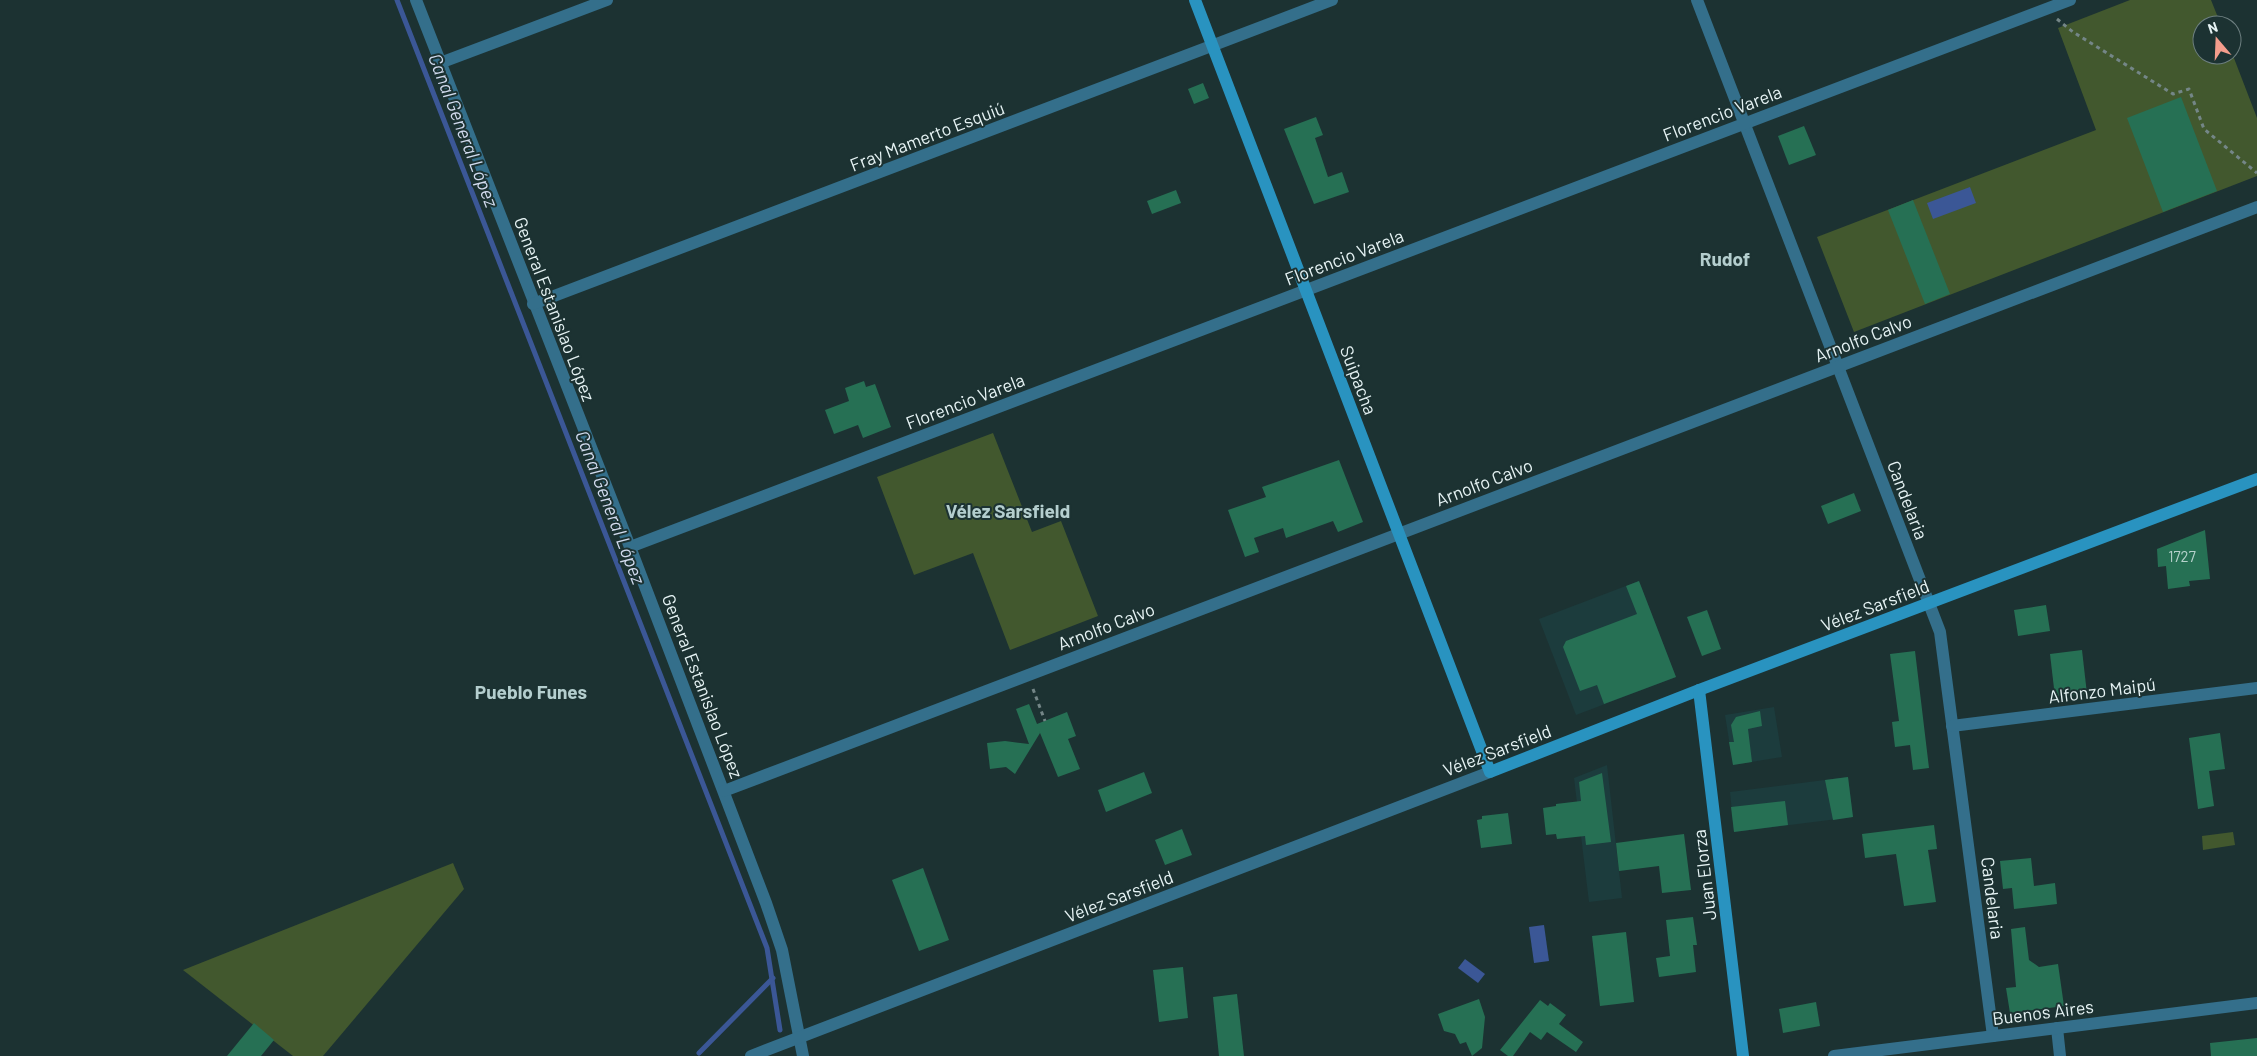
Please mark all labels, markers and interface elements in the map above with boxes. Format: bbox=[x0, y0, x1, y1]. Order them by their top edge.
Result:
north arrow bbox=[2192, 15, 2242, 65]
text: N bbox=[2205, 18, 2220, 37]
water label: Canal General López bbox=[424, 50, 504, 211]
street label: Florencio Varela bbox=[1659, 80, 1785, 146]
street label: Fray Mamerto Esquiú bbox=[847, 96, 1007, 176]
street label: General Estanislao López bbox=[510, 214, 600, 404]
street label: Florencio Varela bbox=[1281, 224, 1407, 290]
district label: Rudof bbox=[1700, 247, 1750, 270]
street label: Arnolfo Calvo bbox=[1811, 309, 1915, 367]
street label: Suipacha bbox=[1336, 342, 1382, 418]
street label: Florencio Varela bbox=[902, 368, 1028, 434]
water label: Canal General López bbox=[571, 427, 651, 588]
street label: Arnolfo Calvo bbox=[1432, 453, 1536, 511]
street label: Candelaria bbox=[1883, 457, 1933, 543]
district label: Vélez Sarsfield bbox=[946, 499, 1070, 522]
house number: 1727 bbox=[2168, 547, 2196, 565]
street label: Vélez Sarsfield bbox=[1818, 574, 1932, 636]
street label: General Estanislao López bbox=[658, 591, 748, 781]
street label: Arnolfo Calvo bbox=[1054, 597, 1158, 655]
street label: Alfonzo Maipú bbox=[2047, 673, 2157, 707]
district label: Pueblo Funes bbox=[475, 680, 587, 703]
street label: Vélez Sarsfield bbox=[1440, 719, 1554, 781]
street label: Juan Elorza bbox=[1688, 828, 1720, 922]
street label: Candelaria bbox=[1977, 856, 2009, 940]
street label: Vélez Sarsfield bbox=[1062, 865, 1176, 927]
street label: Buenos Aires bbox=[1991, 995, 2095, 1029]

